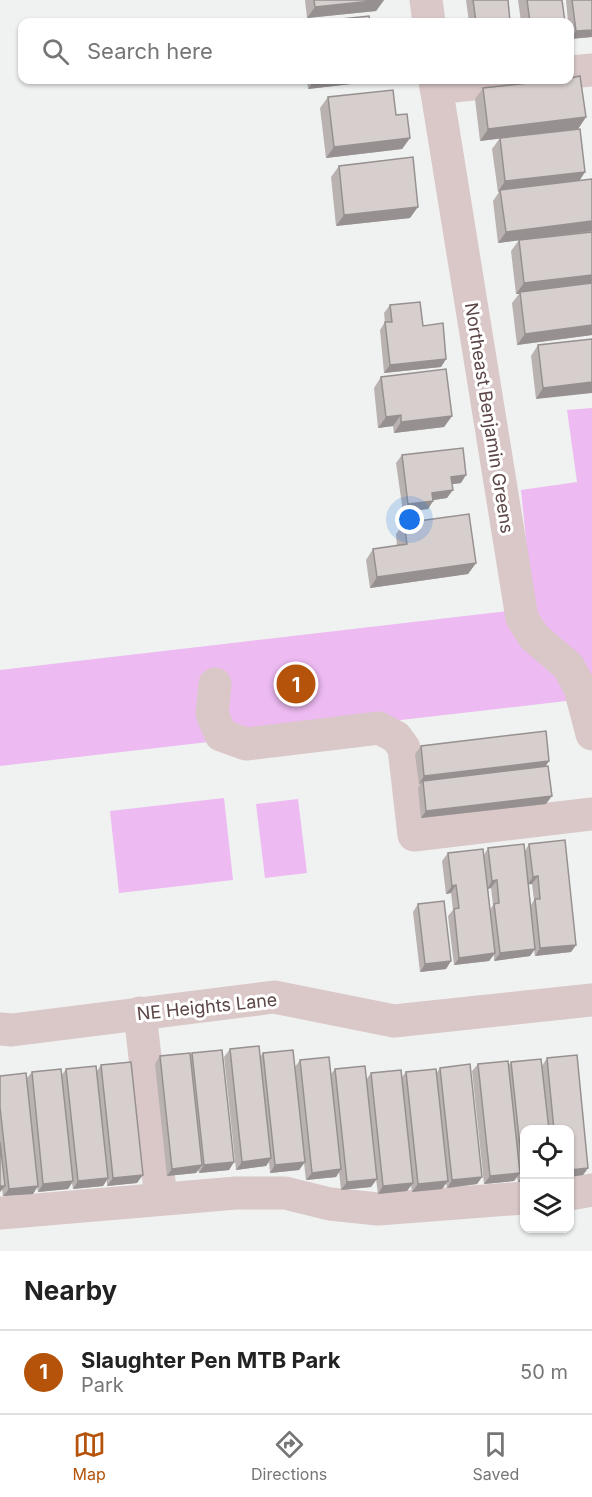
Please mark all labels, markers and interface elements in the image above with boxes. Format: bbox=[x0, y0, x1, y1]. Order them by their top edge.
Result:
search box bbox=[18, 18, 574, 84]
icon: search bbox=[39, 35, 72, 68]
text: Search here bbox=[87, 38, 213, 64]
street label: Northeast Benjamin Greens bbox=[461, 301, 518, 535]
your location bbox=[395, 505, 424, 534]
pin: 1 bbox=[276, 662, 316, 706]
street label: NE Heights Lane bbox=[136, 989, 278, 1024]
map controls bbox=[520, 1125, 574, 1233]
button: locate bbox=[520, 1125, 574, 1179]
button: layers bbox=[520, 1179, 574, 1233]
text: Nearby bbox=[24, 1275, 117, 1306]
text: Slaughter Pen MTB Park bbox=[81, 1347, 340, 1373]
text: 1 bbox=[39, 1360, 48, 1384]
text: 50 m bbox=[520, 1360, 568, 1384]
text: Park bbox=[81, 1373, 124, 1397]
tab: Map bbox=[73, 1428, 106, 1484]
tab: Directions bbox=[251, 1428, 327, 1484]
tab: Saved bbox=[473, 1428, 519, 1484]

